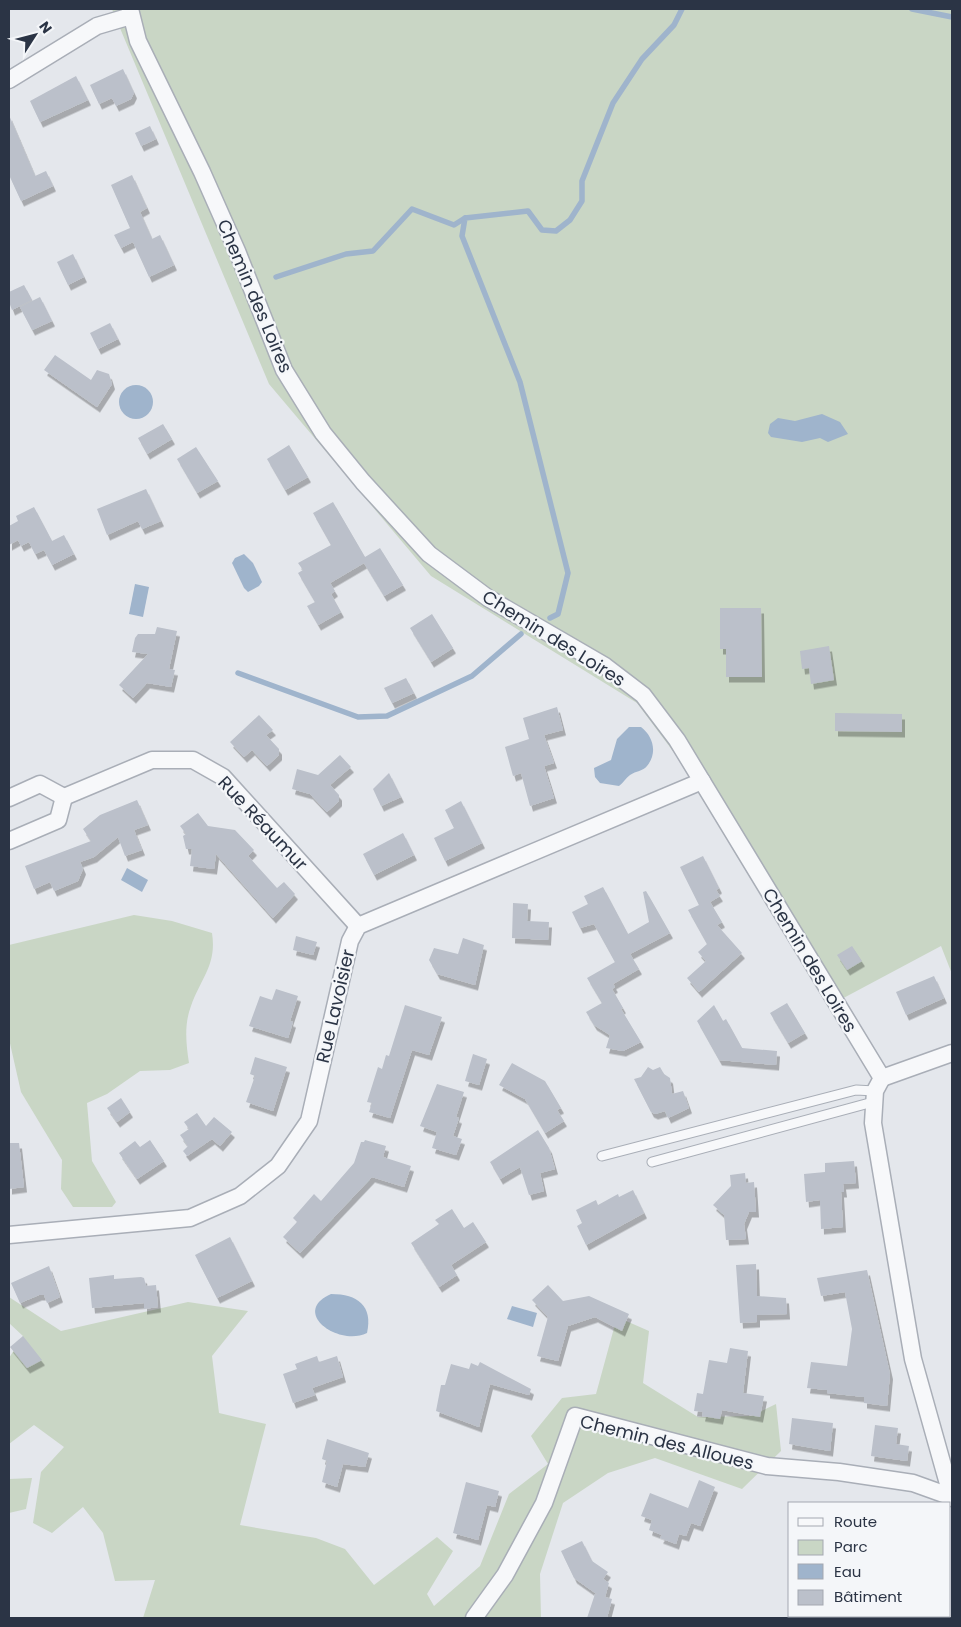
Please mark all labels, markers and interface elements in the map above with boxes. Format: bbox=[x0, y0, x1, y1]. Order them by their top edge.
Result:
north arrow bbox=[10, 10, 60, 60]
text: N bbox=[34, 17, 57, 37]
street label: Chemin des Loires bbox=[211, 215, 299, 377]
street label: Chemin des Loires bbox=[478, 584, 630, 692]
street label: Rue Réaumur bbox=[213, 770, 314, 876]
street label: Chemin des Loires bbox=[757, 883, 863, 1037]
street label: Rue Lavoisier bbox=[310, 946, 360, 1065]
street label: Chemin des Alloues bbox=[578, 1408, 756, 1476]
legend bbox=[788, 1502, 951, 1617]
text: Route bbox=[834, 1511, 877, 1532]
text: Parc bbox=[834, 1536, 868, 1557]
text: Eau bbox=[834, 1561, 861, 1582]
text: Bâtiment bbox=[834, 1586, 902, 1607]

